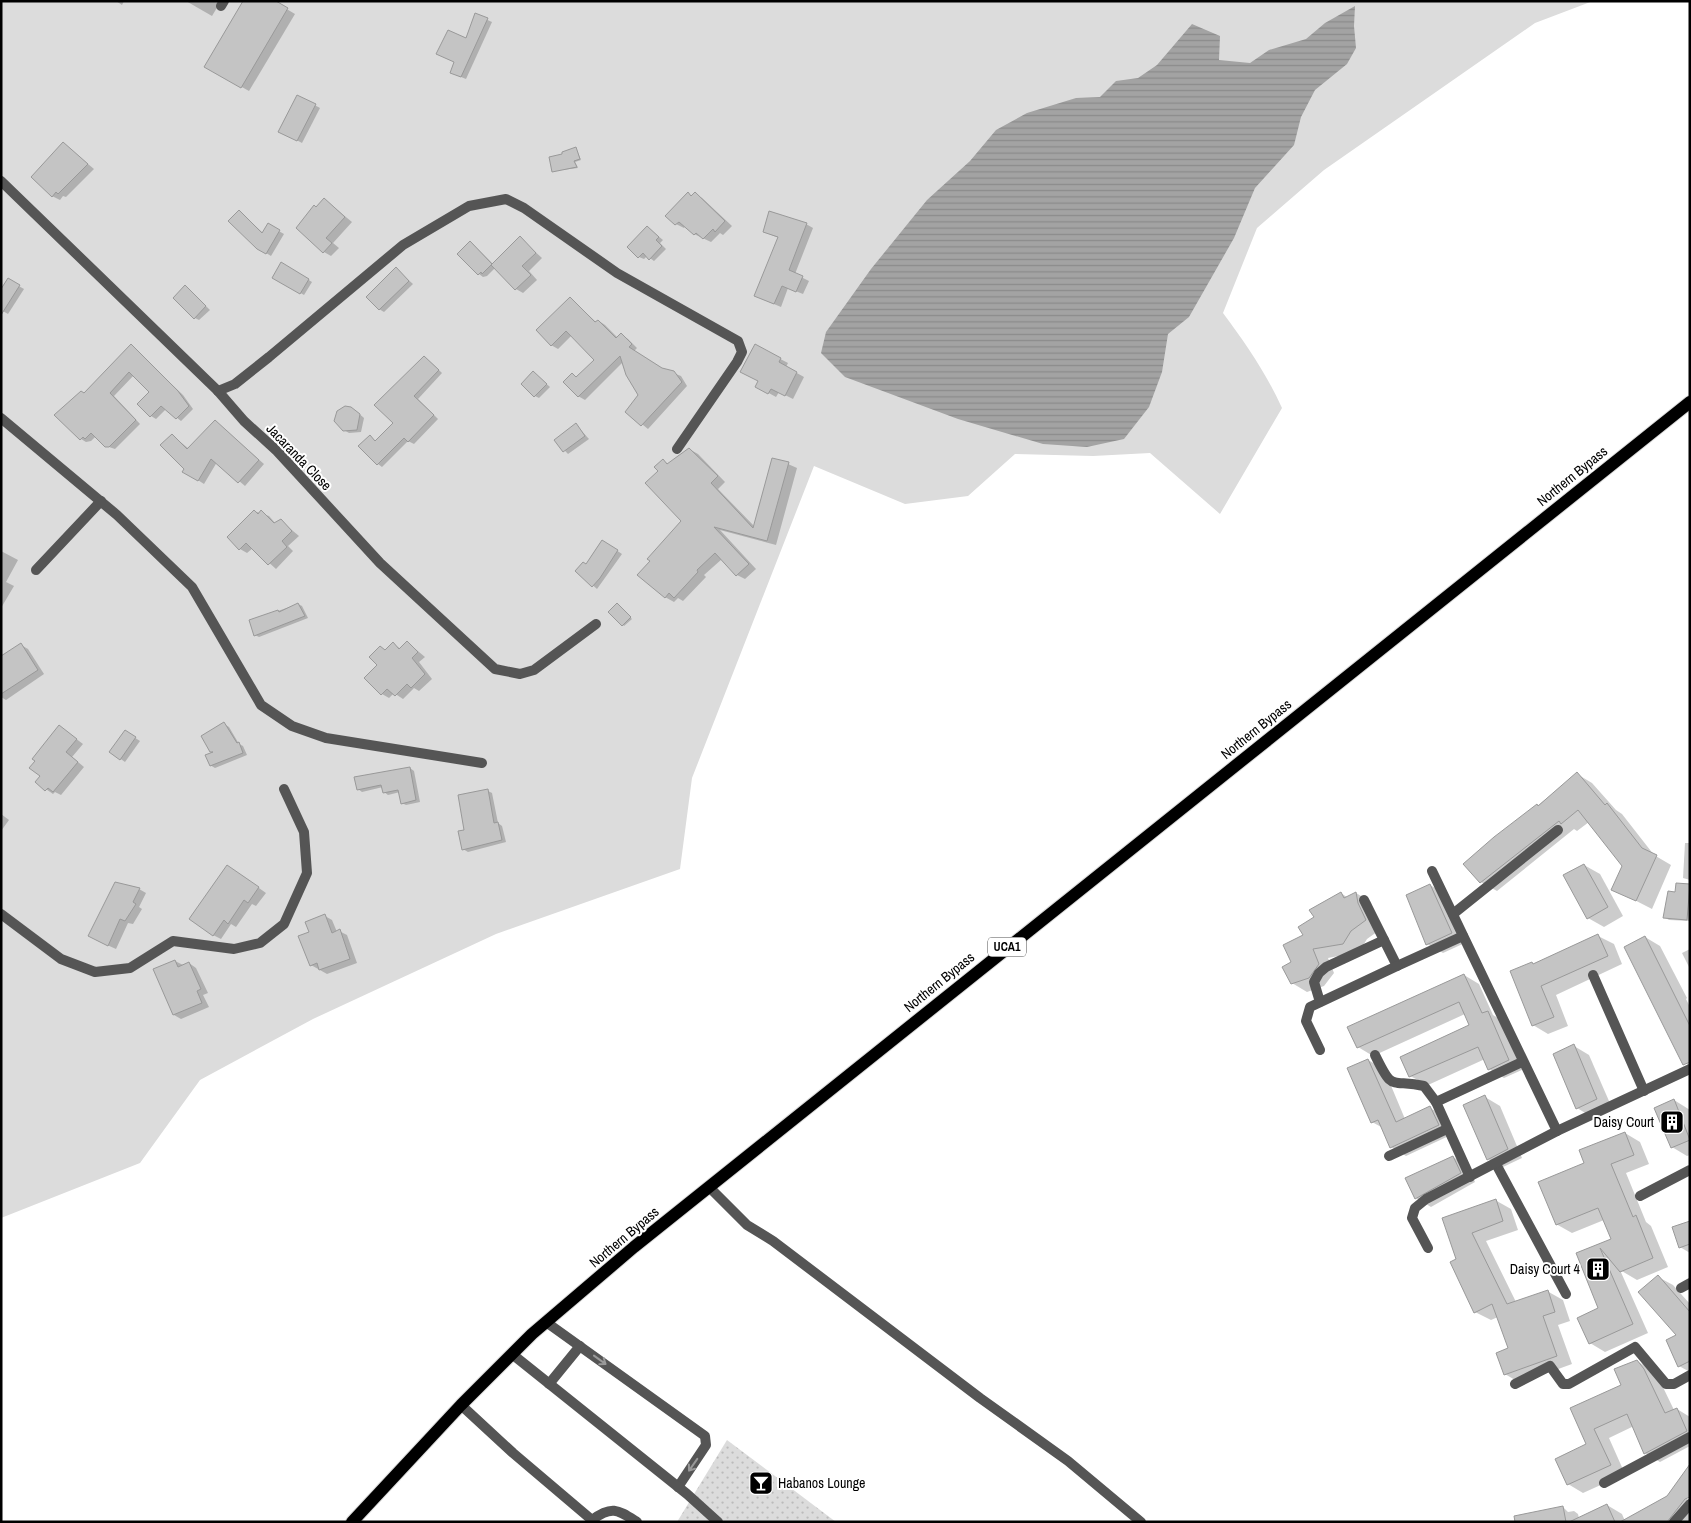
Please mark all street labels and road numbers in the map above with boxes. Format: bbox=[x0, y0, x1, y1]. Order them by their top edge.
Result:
street label: Jacaranda Close bbox=[263, 420, 335, 494]
street label: Northern Bypass bbox=[1533, 442, 1611, 510]
street label: Northern Bypass bbox=[1217, 695, 1295, 763]
road number: UCA1 bbox=[988, 938, 1026, 956]
street label: Northern Bypass bbox=[900, 948, 978, 1016]
street label: Northern Bypass bbox=[585, 1202, 663, 1271]

